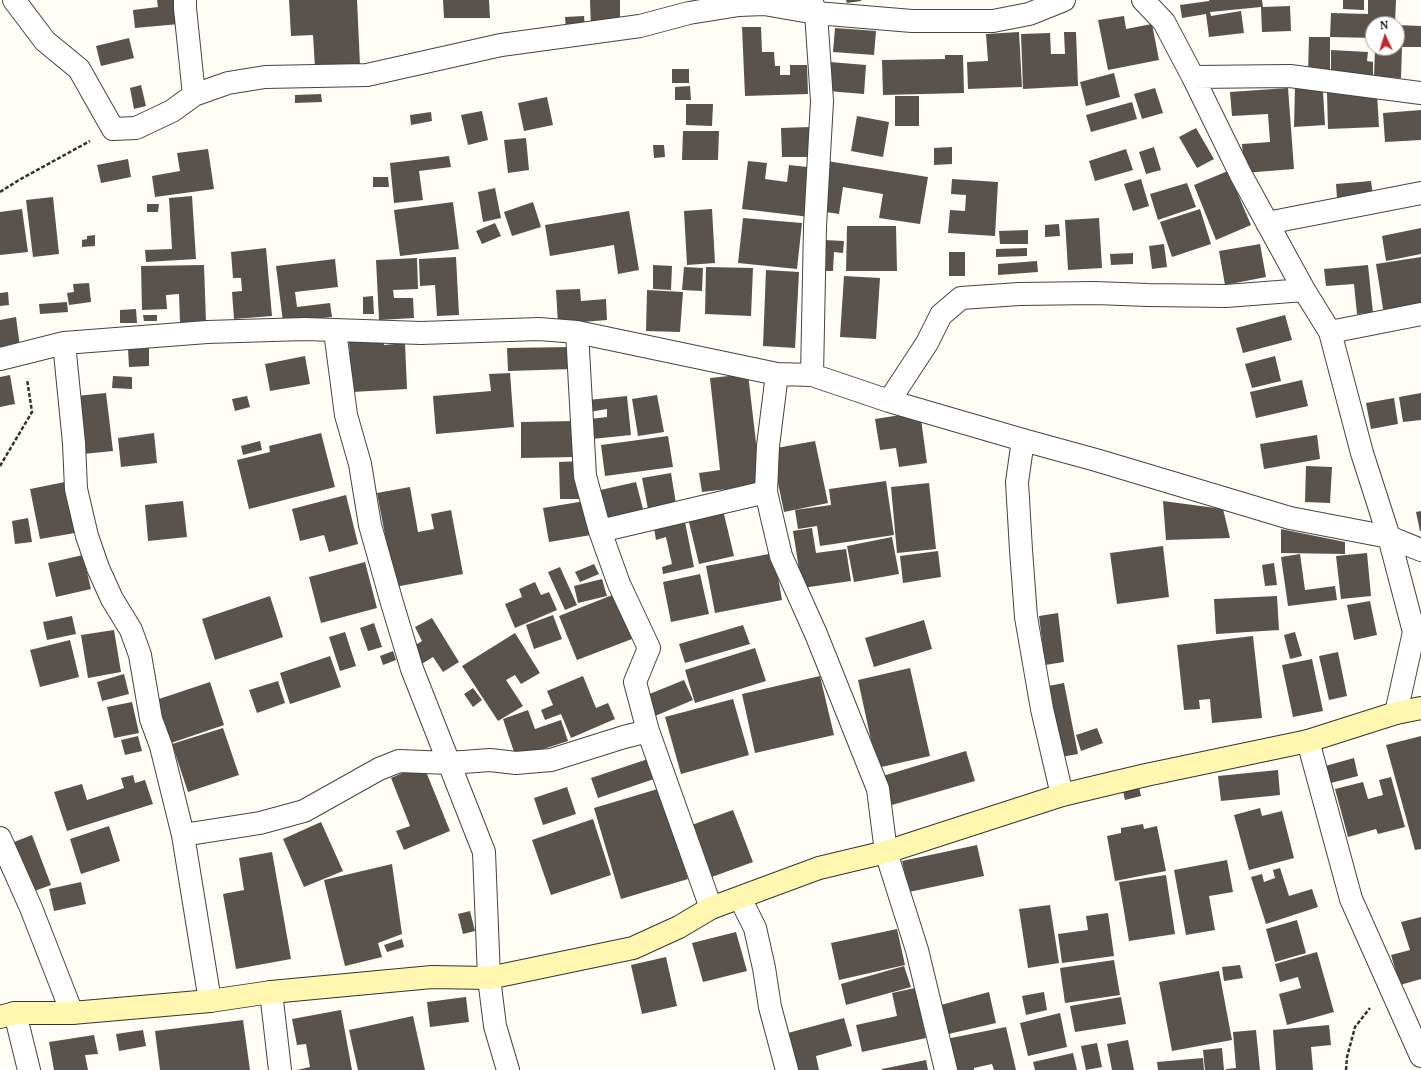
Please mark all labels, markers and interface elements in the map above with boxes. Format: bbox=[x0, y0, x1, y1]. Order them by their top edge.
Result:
north arrow bbox=[1365, 16, 1405, 56]
text: N bbox=[1380, 18, 1389, 32]

